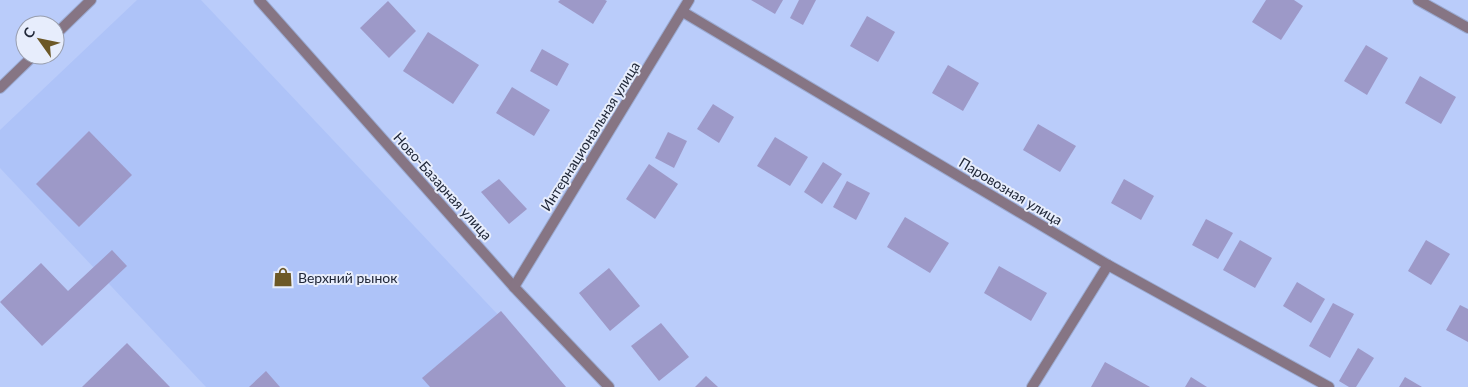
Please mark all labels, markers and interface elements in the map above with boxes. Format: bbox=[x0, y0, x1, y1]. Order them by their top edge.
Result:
north arrow bbox=[15, 15, 65, 65]
text: С bbox=[19, 24, 39, 41]
street label: Интернациональная улица bbox=[537, 58, 643, 214]
street label: Ново-Базарная улица bbox=[390, 129, 496, 243]
street label: Паровозная улица bbox=[956, 153, 1066, 229]
shop icon: Верхний рынок bbox=[272, 266, 294, 288]
place label: Верхний рынок bbox=[298, 269, 398, 286]

